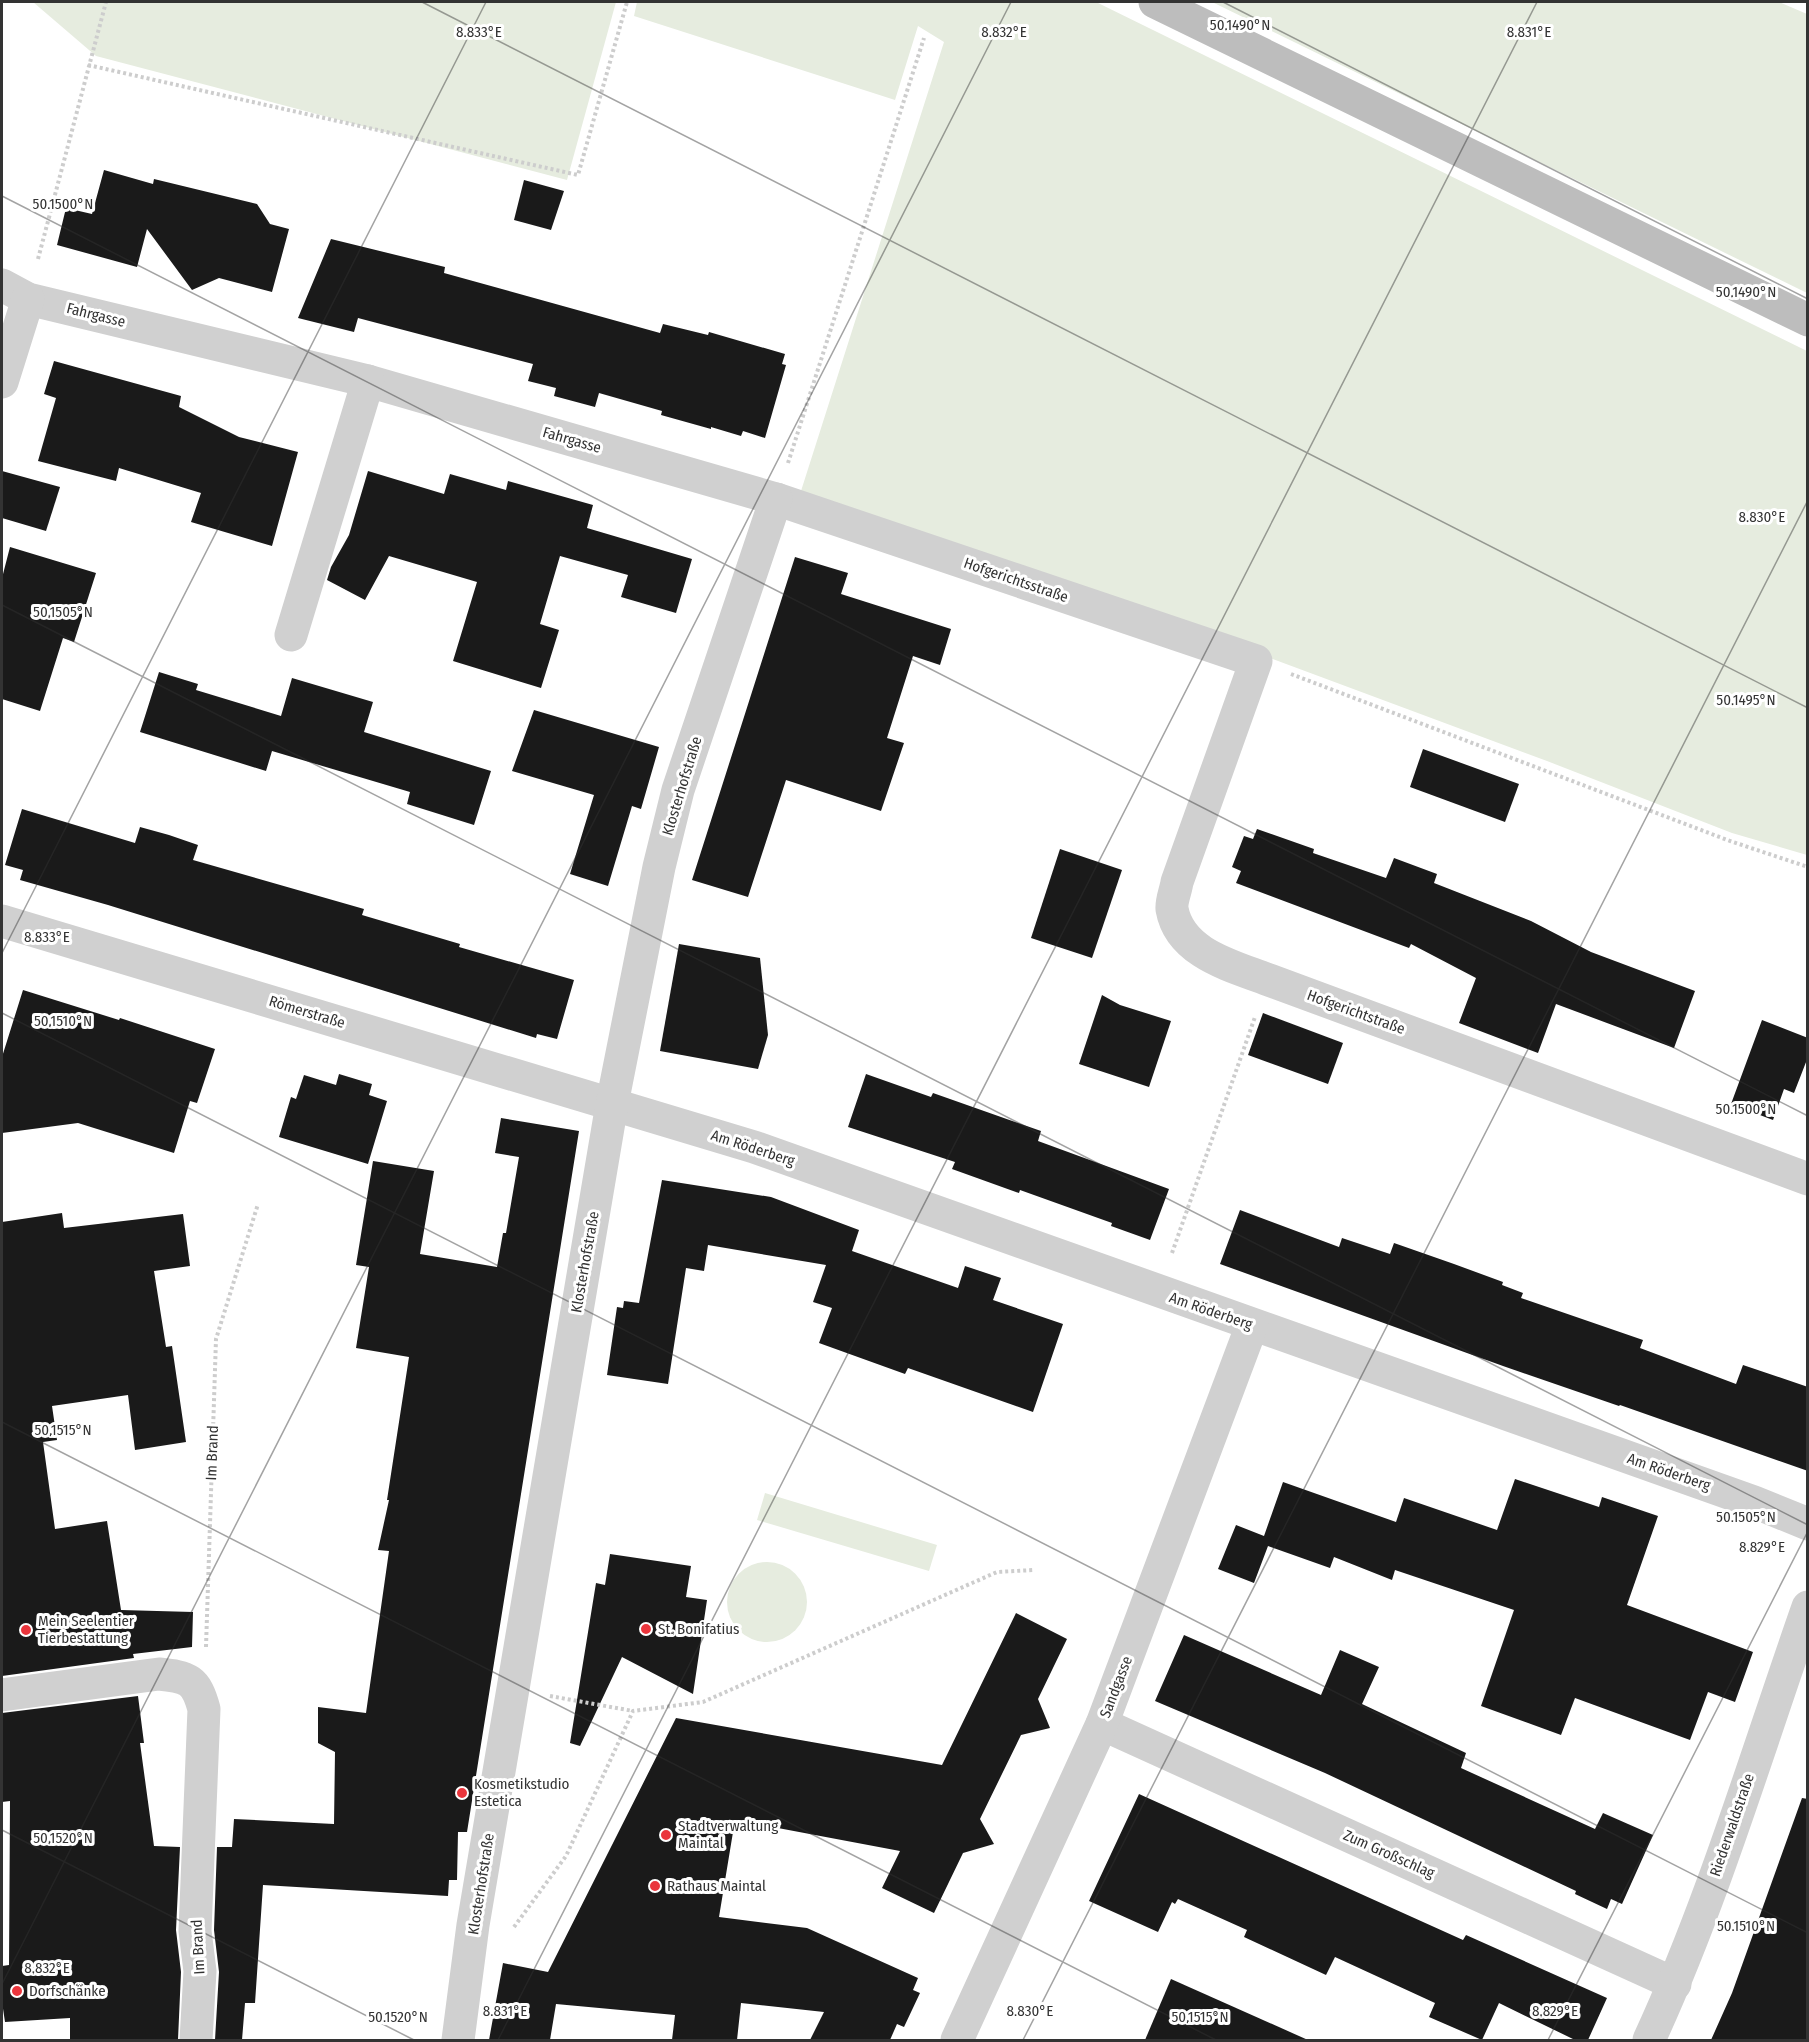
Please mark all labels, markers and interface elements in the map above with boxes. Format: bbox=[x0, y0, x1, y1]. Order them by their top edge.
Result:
text: 50.1490°N bbox=[1210, 16, 1270, 34]
text: 8.833°E bbox=[456, 23, 502, 41]
text: 8.832°E bbox=[981, 23, 1027, 41]
text: 8.831°E bbox=[1507, 23, 1551, 41]
text: 50.1500°N bbox=[33, 195, 93, 213]
text: 50.1490°N bbox=[1716, 283, 1776, 301]
street label: Fahrgasse bbox=[65, 299, 127, 331]
street label: Fahrgasse bbox=[541, 423, 603, 457]
text: 8.830°E bbox=[1739, 508, 1785, 526]
street label: Hofgerichtsstraße bbox=[961, 554, 1071, 606]
text: 50.1505°N bbox=[33, 603, 93, 621]
text: 50.1495°N bbox=[1716, 691, 1776, 709]
street label: Klosterhofstraße bbox=[658, 734, 706, 838]
text: 8.833°E bbox=[24, 928, 70, 946]
street label: Hofgerichtstraße bbox=[1305, 986, 1407, 1038]
street label: Römerstraße bbox=[267, 992, 347, 1032]
text: 50.1510°N bbox=[34, 1012, 92, 1030]
text: 50.1500°N bbox=[1716, 1100, 1776, 1118]
street label: Am Röderberg bbox=[709, 1126, 797, 1170]
street label: Klosterhofstraße bbox=[567, 1210, 603, 1314]
street label: Am Röderberg bbox=[1167, 1288, 1255, 1334]
text: 50.1515°N bbox=[34, 1421, 92, 1439]
street label: Im Brand bbox=[202, 1425, 222, 1481]
street label: Am Röderberg bbox=[1625, 1449, 1713, 1495]
text: 50.1505°N bbox=[1716, 1508, 1776, 1526]
text: 8.829°E bbox=[1739, 1538, 1785, 1556]
place label: Mein Seelentier Tierbestattung bbox=[38, 1612, 135, 1647]
place label: St. Bonifatius bbox=[658, 1620, 739, 1638]
marker: St. Bonifatius bbox=[639, 1622, 653, 1636]
marker: Mein Seelentier Tierbestattung bbox=[19, 1623, 33, 1637]
street label: Sandgasse bbox=[1096, 1654, 1136, 1720]
street label: Riederwaldstraße bbox=[1706, 1771, 1758, 1879]
place label: Kosmetikstudio Estetica bbox=[474, 1775, 570, 1810]
marker: Kosmetikstudio Estetica bbox=[455, 1786, 469, 1800]
place label: Stadtverwaltung Maintal bbox=[678, 1817, 778, 1852]
street label: Zum Großschlag bbox=[1341, 1826, 1437, 1882]
marker: Stadtverwaltung Maintal bbox=[659, 1828, 673, 1842]
text: 50.1520°N bbox=[33, 1829, 93, 1847]
street label: Klosterhofstraße bbox=[464, 1832, 498, 1936]
place label: Rathaus Maintal bbox=[667, 1877, 766, 1895]
marker: Rathaus Maintal bbox=[648, 1879, 662, 1893]
text: 50.1510°N bbox=[1717, 1917, 1775, 1935]
street label: Im Brand bbox=[188, 1919, 208, 1975]
text: 8.832°E bbox=[24, 1959, 70, 1977]
place label: Dorfschänke bbox=[29, 1982, 106, 2000]
marker: Dorfschänke bbox=[10, 1984, 24, 1998]
text: 8.831°E bbox=[483, 2002, 527, 2020]
text: 8.830°E bbox=[1007, 2002, 1053, 2020]
text: 8.829°E bbox=[1532, 2002, 1578, 2020]
text: 50.1520°N bbox=[368, 2008, 428, 2026]
text: 50.1515°N bbox=[1171, 2008, 1229, 2026]

